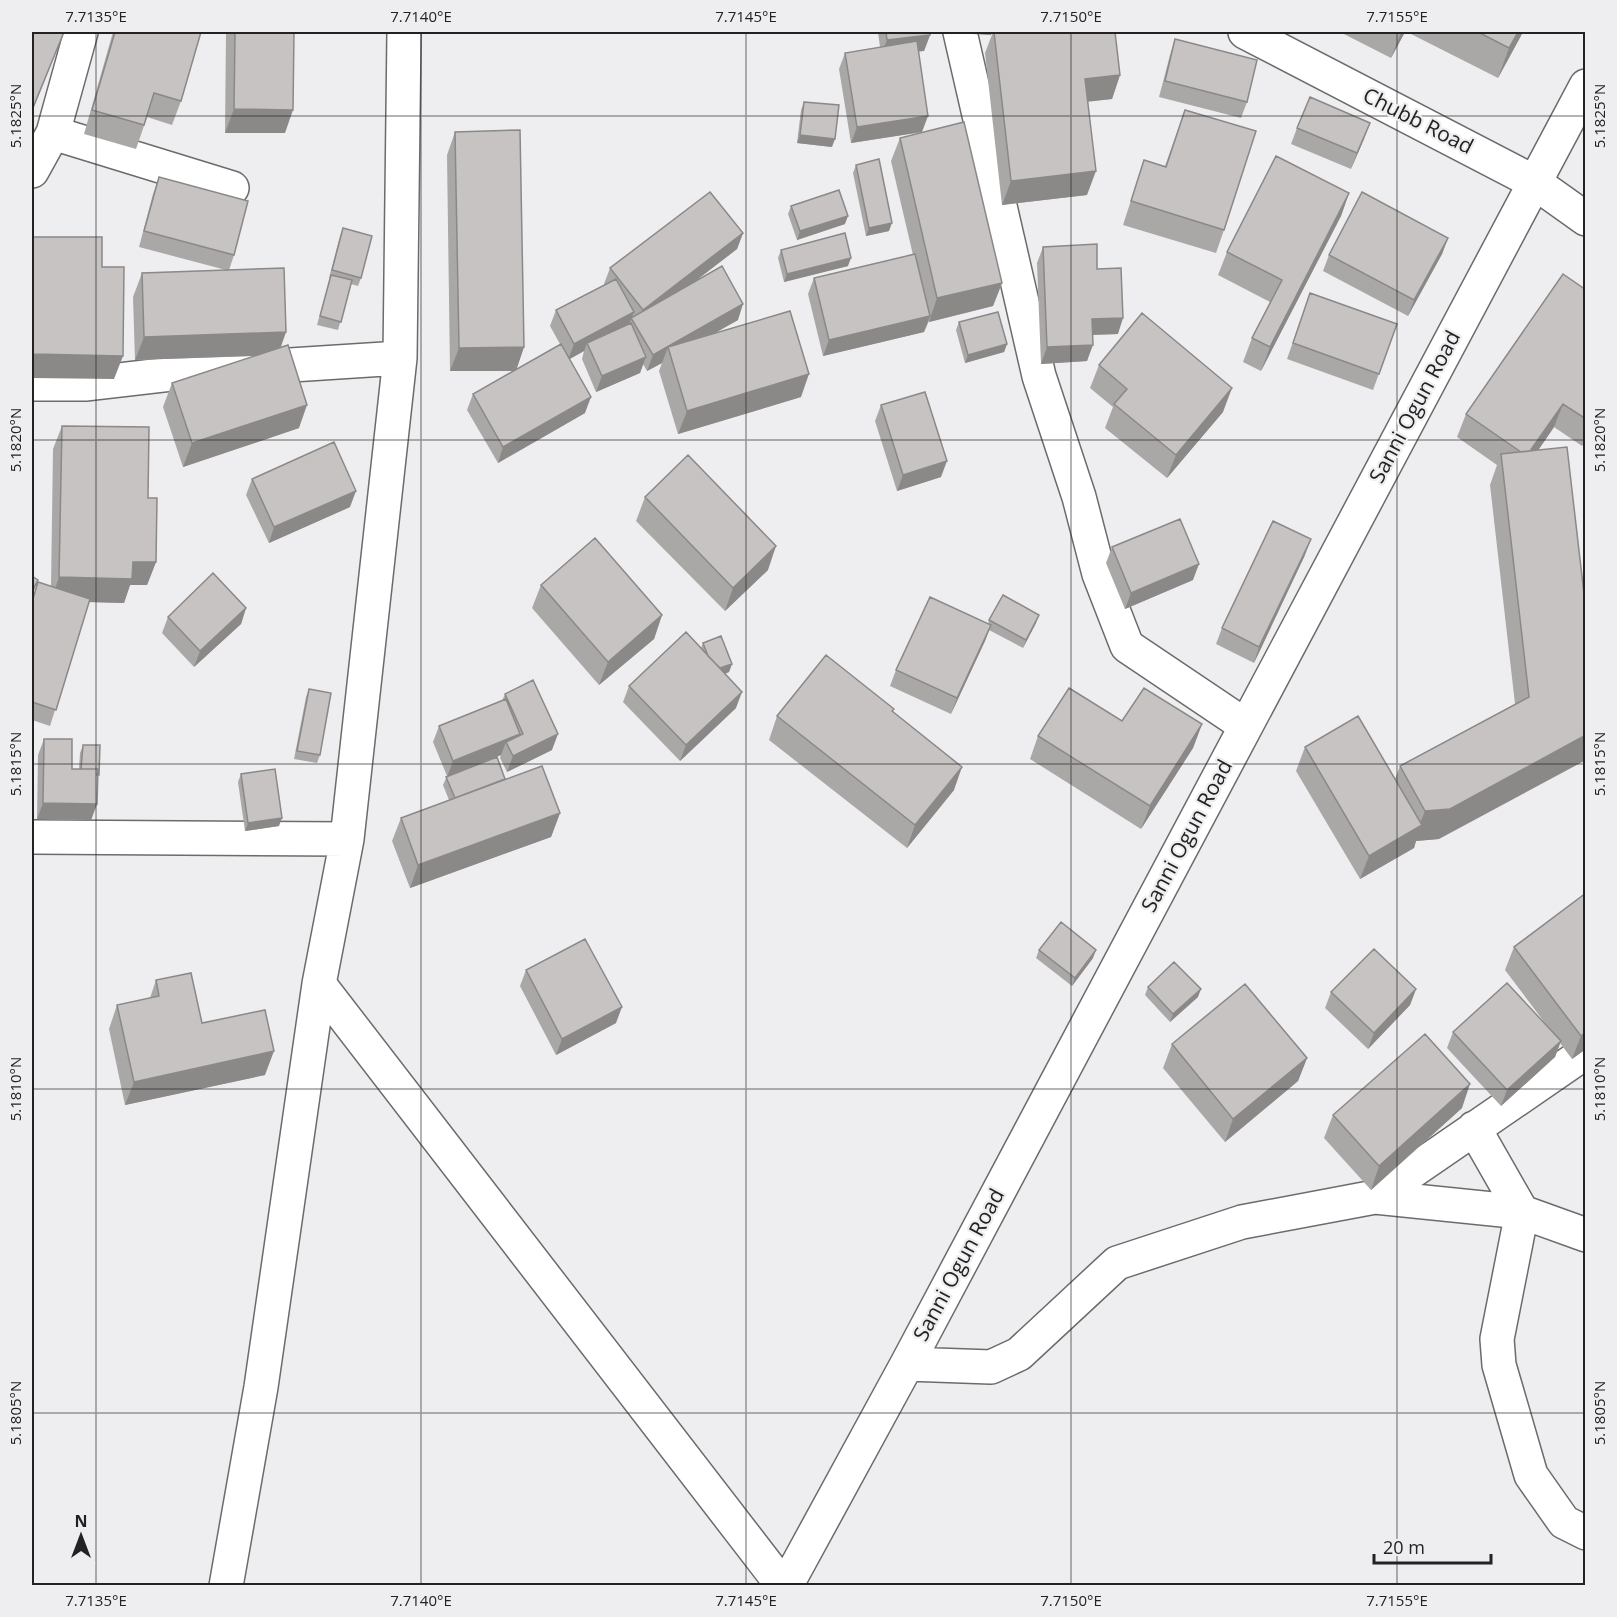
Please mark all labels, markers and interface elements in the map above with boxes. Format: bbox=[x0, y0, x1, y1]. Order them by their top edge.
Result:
text: 7.7135°E bbox=[65, 6, 127, 26]
text: 7.7140°E bbox=[390, 6, 452, 26]
text: 7.7145°E bbox=[715, 6, 777, 26]
text: 7.7150°E bbox=[1040, 6, 1102, 26]
text: 7.7155°E bbox=[1366, 6, 1428, 26]
street label: Chubb Road bbox=[1359, 80, 1478, 160]
text: 5.1825°N bbox=[5, 84, 25, 148]
text: 5.1825°N bbox=[1589, 84, 1609, 148]
street label: Sanni Ogun Road bbox=[1362, 325, 1466, 488]
text: 5.1820°N bbox=[5, 408, 25, 472]
text: 5.1820°N bbox=[1589, 408, 1609, 472]
text: 5.1815°N bbox=[5, 732, 25, 796]
text: 5.1815°N bbox=[1589, 732, 1609, 796]
street label: Sanni Ogun Road bbox=[1134, 754, 1238, 917]
text: 5.1810°N bbox=[5, 1057, 25, 1121]
text: 5.1810°N bbox=[1589, 1057, 1609, 1121]
street label: Sanni Ogun Road bbox=[906, 1183, 1010, 1346]
text: 5.1805°N bbox=[5, 1381, 25, 1445]
text: 5.1805°N bbox=[1589, 1381, 1609, 1445]
north arrow bbox=[51, 1506, 111, 1566]
text: N bbox=[74, 1510, 88, 1532]
scale bar bbox=[1374, 1527, 1491, 1565]
text: 20 m bbox=[1383, 1535, 1425, 1559]
text: 7.7135°E bbox=[65, 1590, 127, 1610]
text: 7.7140°E bbox=[390, 1590, 452, 1610]
text: 7.7145°E bbox=[715, 1590, 777, 1610]
text: 7.7150°E bbox=[1040, 1590, 1102, 1610]
text: 7.7155°E bbox=[1366, 1590, 1428, 1610]

